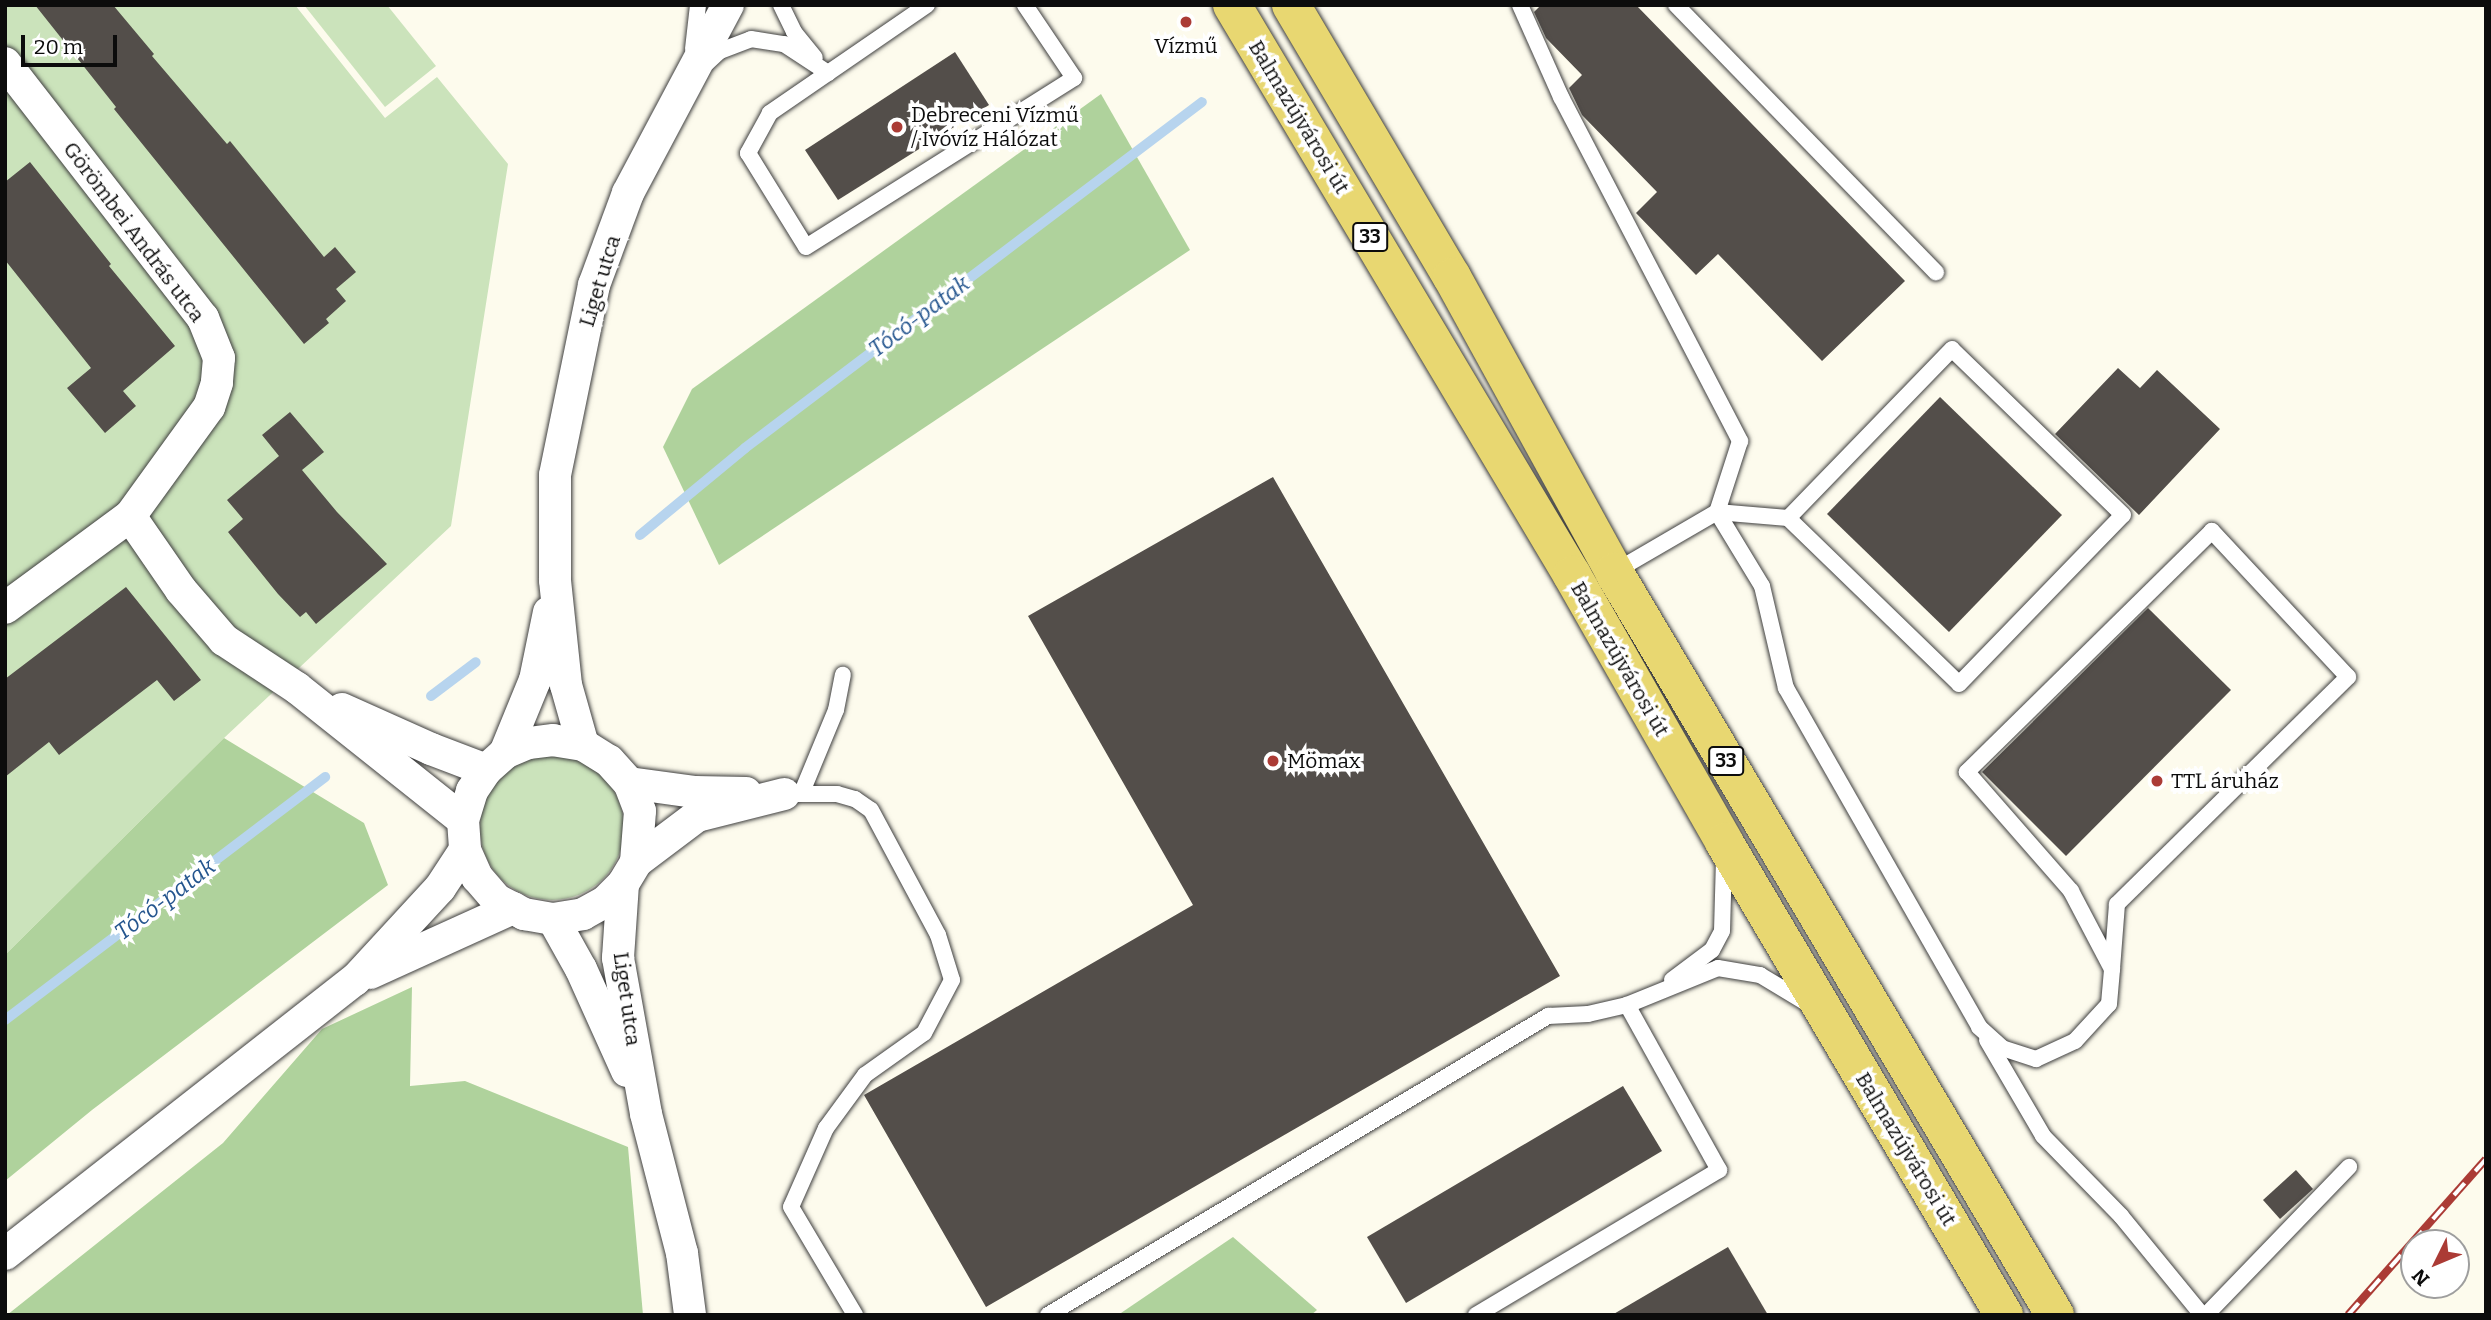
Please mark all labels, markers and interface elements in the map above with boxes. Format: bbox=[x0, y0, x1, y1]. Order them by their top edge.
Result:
marker: Vízmű bbox=[1178, 14, 1194, 30]
scale bar bbox=[24, 21, 121, 65]
place label: Vízmű bbox=[1154, 33, 1218, 59]
text: 20 m bbox=[34, 34, 83, 60]
street label: Balmazújvárosi út bbox=[1243, 36, 1355, 198]
place label: Debreceni Vízmű / Ivóvíz Hálózat bbox=[911, 102, 1079, 152]
marker: Debreceni Vízmű / Ivóvíz Hálózat bbox=[889, 119, 905, 135]
street label: Görömbei András utca bbox=[58, 137, 210, 327]
road number: 33 bbox=[1351, 221, 1389, 252]
street label: Liget utca bbox=[574, 232, 626, 330]
water label: Tócó-patak bbox=[863, 269, 975, 363]
street label: Balmazújvárosi út bbox=[1565, 577, 1675, 741]
road number: 33 bbox=[1707, 746, 1745, 776]
place label: Mömax bbox=[1287, 748, 1361, 774]
marker: Mömax bbox=[1265, 753, 1281, 769]
place label: TTL áruház bbox=[2171, 768, 2279, 794]
marker: TTL áruház bbox=[2149, 773, 2165, 789]
water label: Tócó-patak bbox=[109, 852, 221, 946]
street label: Liget utca bbox=[608, 950, 646, 1048]
street label: Balmazújvárosi út bbox=[1850, 1068, 1962, 1230]
north arrow bbox=[2400, 1229, 2470, 1299]
text: N bbox=[2407, 1264, 2434, 1291]

